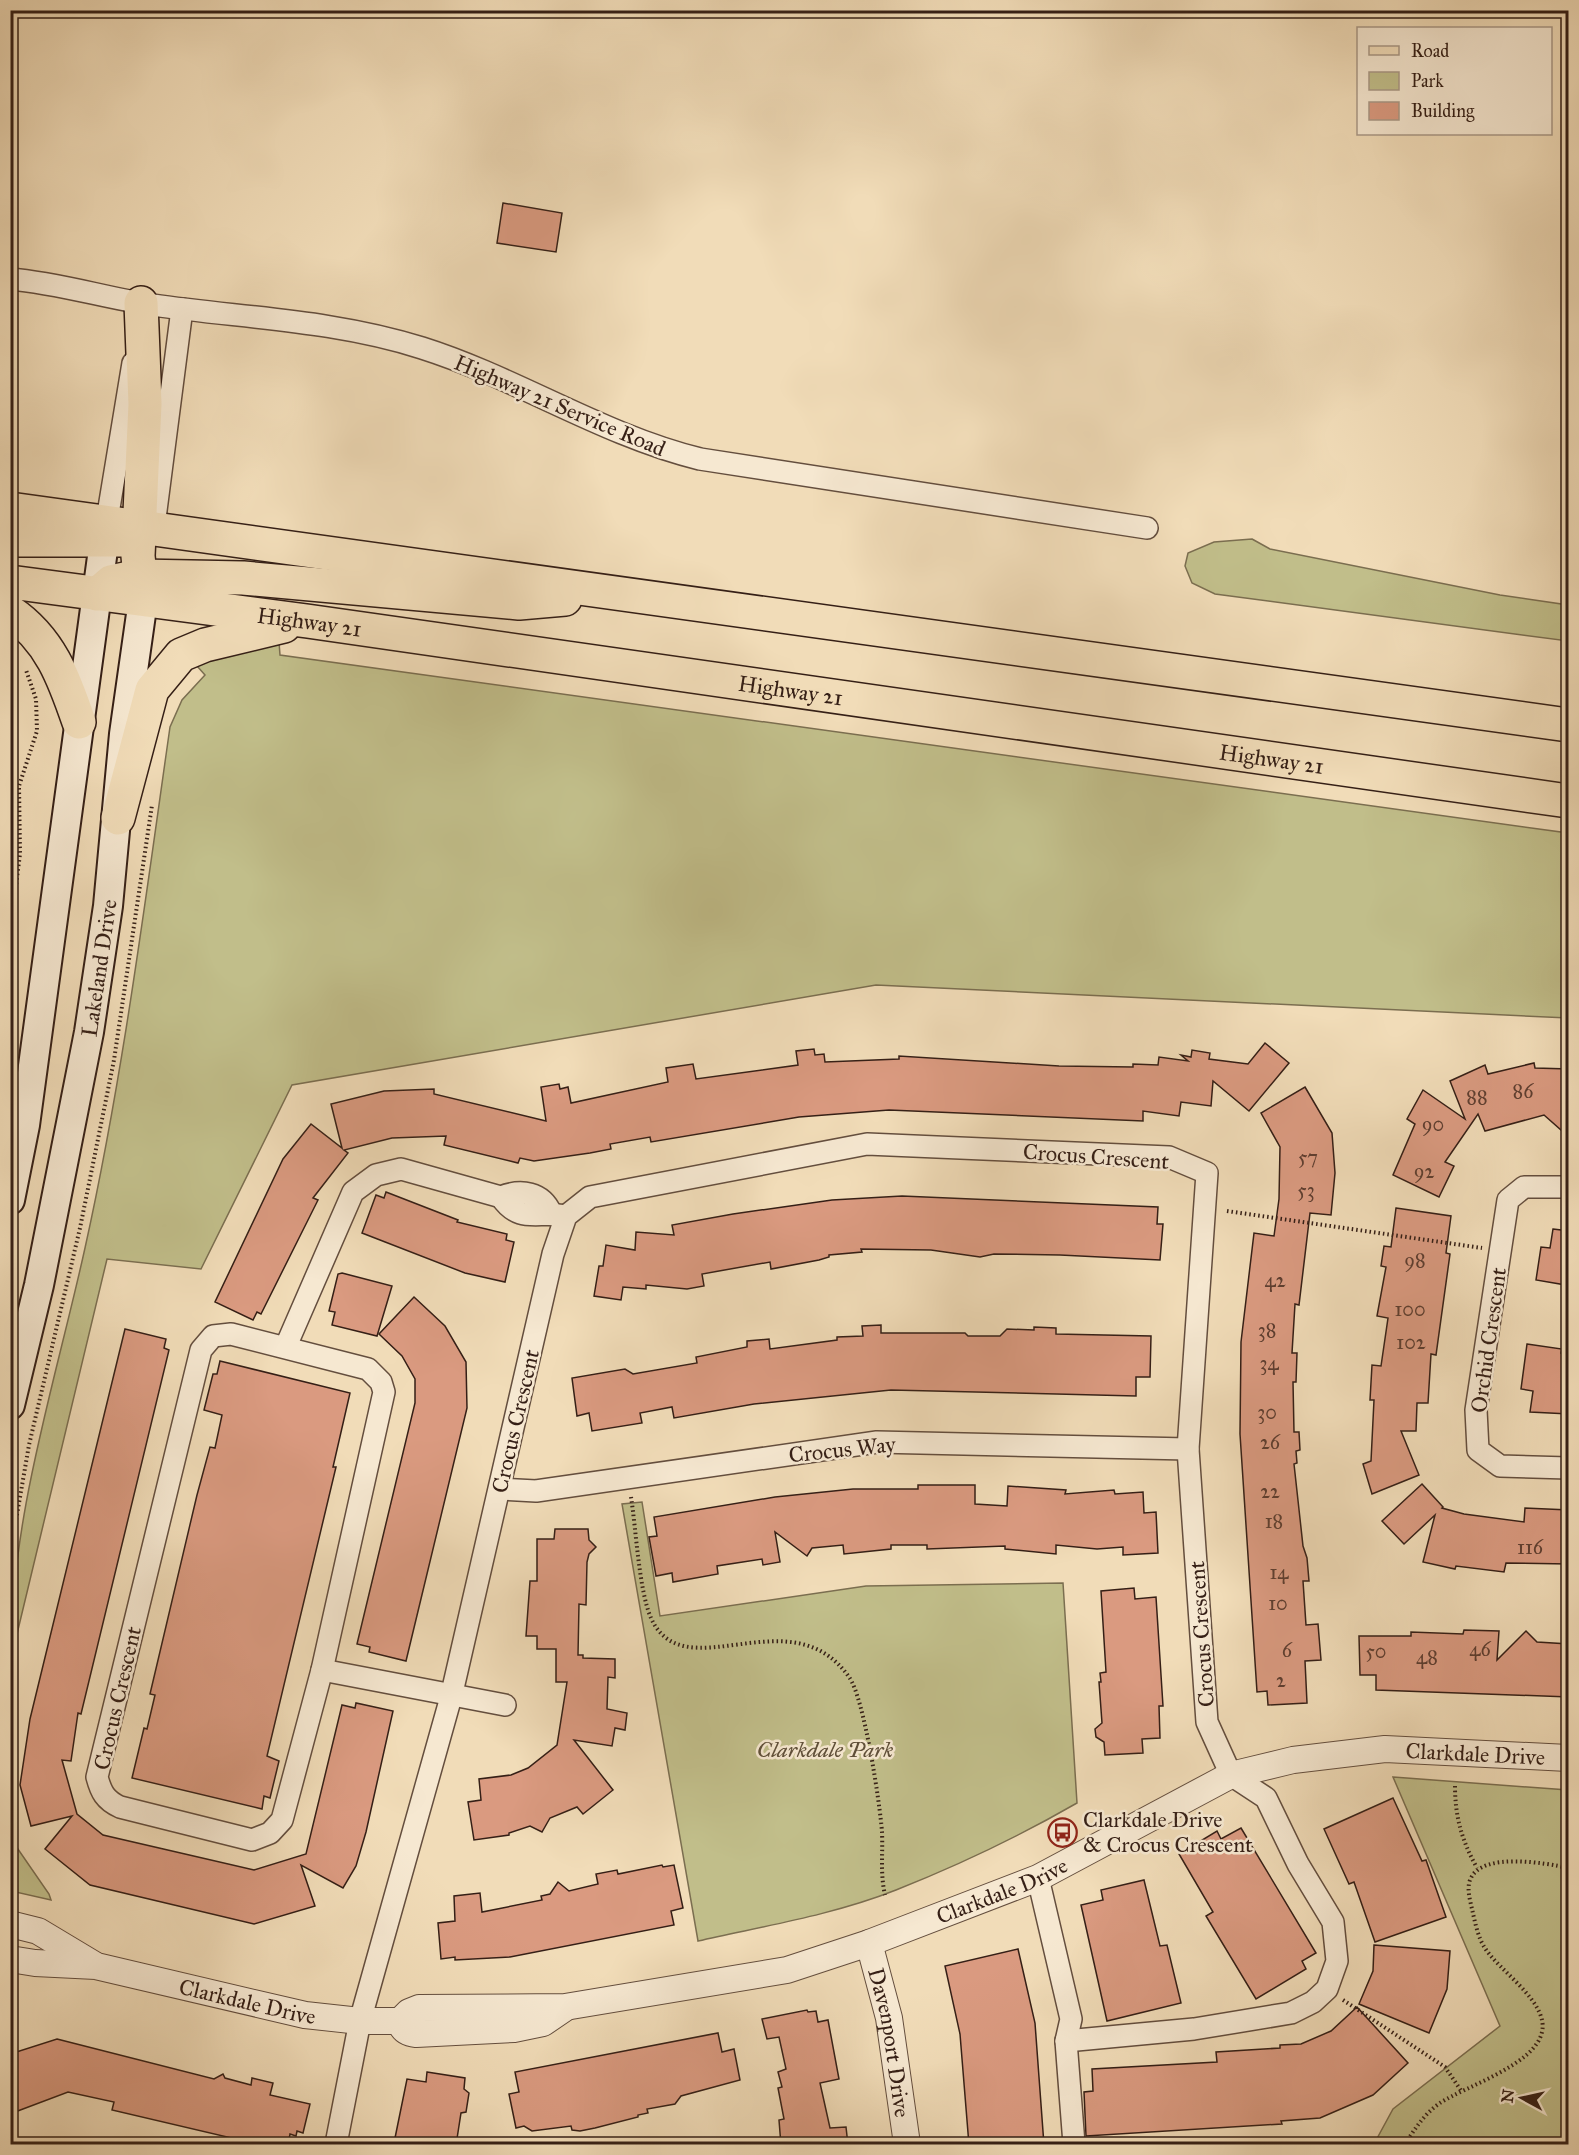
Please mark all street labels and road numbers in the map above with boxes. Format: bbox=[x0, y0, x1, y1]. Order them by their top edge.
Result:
street label: Highway 21 Service Road bbox=[450, 349, 670, 462]
street label: Highway 21 bbox=[255, 602, 363, 643]
street label: Highway 21 bbox=[736, 670, 845, 711]
street label: Highway 21 bbox=[1218, 738, 1326, 780]
street label: Lakeland Drive bbox=[75, 898, 123, 1039]
street label: Crocus Crescent bbox=[1022, 1138, 1170, 1175]
street label: Orchid Crescent bbox=[1465, 1265, 1512, 1414]
street label: Crocus Crescent bbox=[486, 1347, 545, 1496]
street label: Crocus Way bbox=[787, 1430, 898, 1469]
street label: Crocus Crescent bbox=[1183, 1560, 1220, 1708]
street label: Crocus Crescent bbox=[88, 1624, 147, 1773]
street label: Clarkdale Drive bbox=[1405, 1737, 1546, 1771]
street label: Clarkdale Drive bbox=[932, 1852, 1072, 1930]
street label: Davenport Drive bbox=[862, 1965, 916, 2119]
street label: Clarkdale Drive bbox=[176, 1973, 317, 2030]

